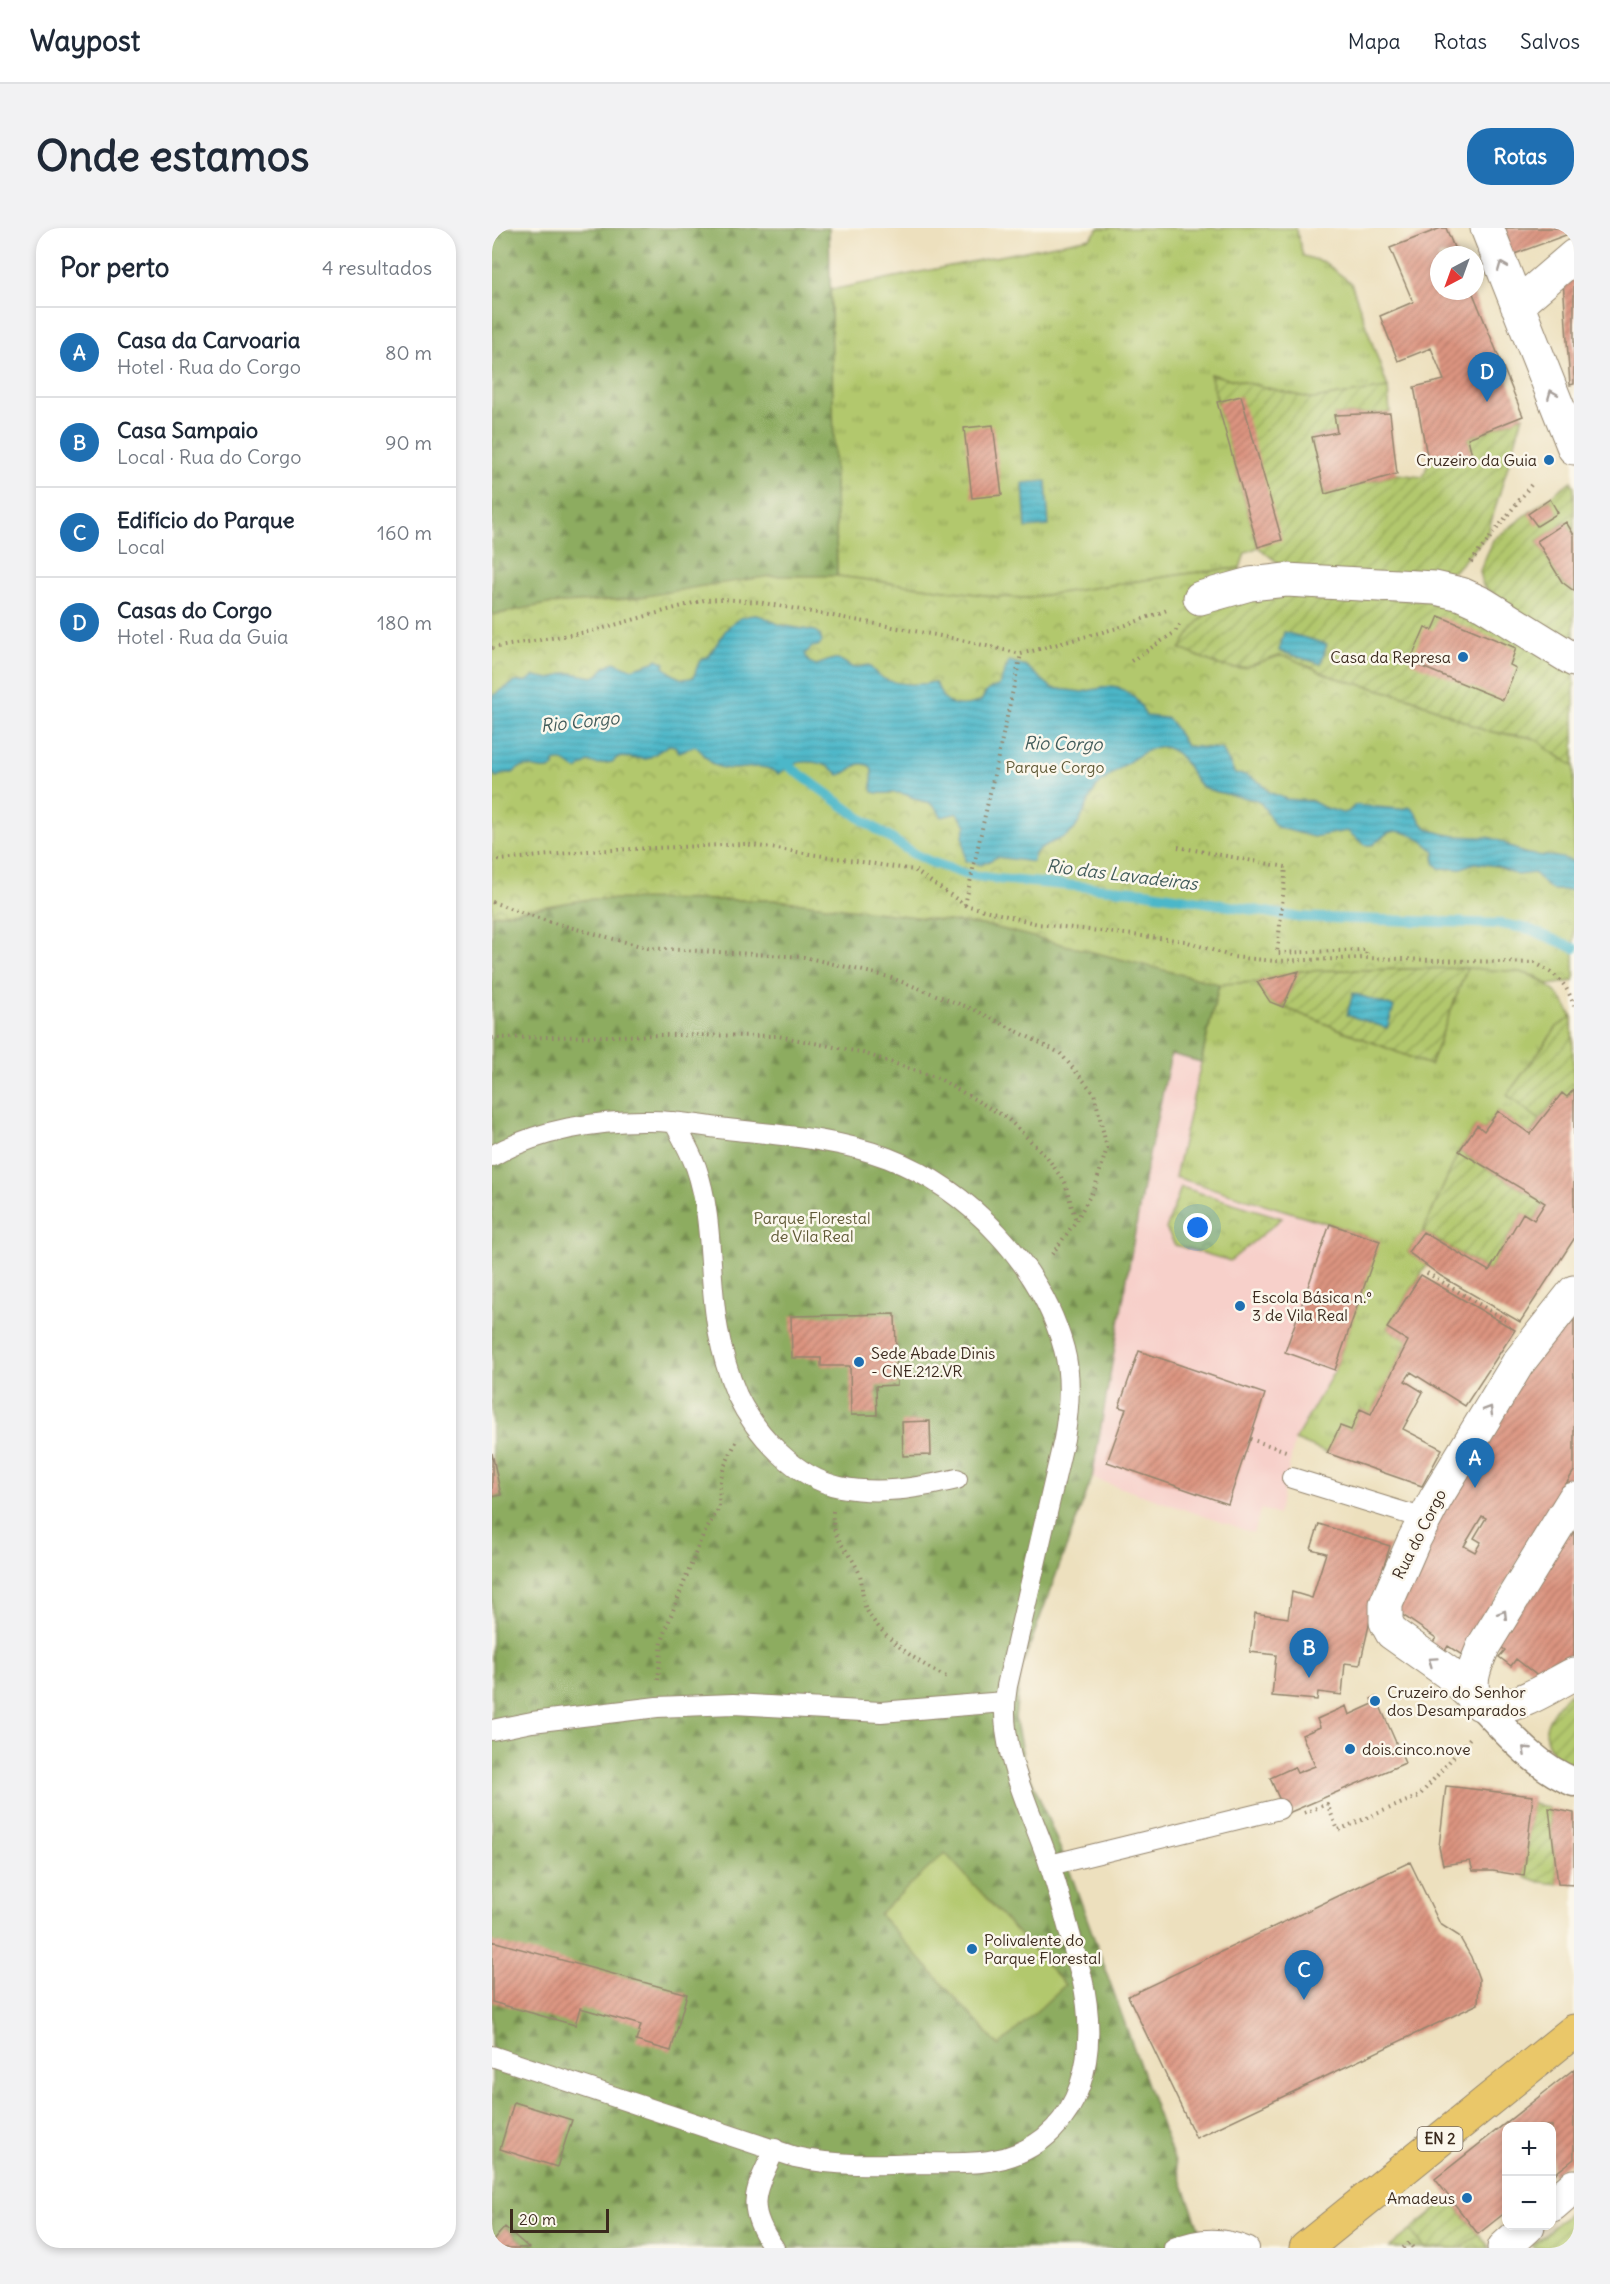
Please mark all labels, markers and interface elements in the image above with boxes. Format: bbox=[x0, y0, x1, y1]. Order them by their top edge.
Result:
text: Waypost bbox=[30, 23, 140, 59]
text: Mapa bbox=[1348, 28, 1401, 55]
text: Rotas bbox=[1434, 28, 1487, 55]
text: Salvos bbox=[1520, 28, 1580, 55]
button: Rotas bbox=[1467, 128, 1574, 185]
text: Onde estamos bbox=[36, 130, 309, 182]
north arrow bbox=[1430, 246, 1484, 300]
text: Por perto bbox=[60, 251, 169, 284]
text: 4 resultados bbox=[322, 255, 432, 280]
one-way arrow bbox=[1497, 262, 1509, 273]
text: Casa da Carvoaria bbox=[117, 326, 300, 354]
text: A bbox=[73, 340, 86, 365]
text: 80 m bbox=[385, 340, 432, 365]
pin: D bbox=[1468, 352, 1506, 402]
text: Hotel · Rua do Corgo bbox=[117, 354, 301, 379]
one-way arrow bbox=[1547, 389, 1559, 400]
text: Casa Sampaio bbox=[117, 416, 258, 444]
text: B bbox=[73, 430, 86, 455]
text: 90 m bbox=[385, 430, 432, 455]
text: Local · Rua do Corgo bbox=[117, 444, 301, 469]
place label: Cruzeiro da Guia bbox=[1416, 450, 1537, 470]
marker: Cruzeiro da Guia bbox=[1542, 453, 1556, 467]
text: Edifício do Parque bbox=[117, 506, 295, 534]
text: C bbox=[73, 520, 86, 545]
text: 160 m bbox=[377, 520, 432, 545]
text: Local bbox=[117, 534, 165, 559]
text: Casas do Corgo bbox=[117, 596, 272, 624]
text: D bbox=[72, 610, 87, 635]
text: 180 m bbox=[377, 610, 432, 635]
text: Hotel · Rua da Guia bbox=[117, 624, 289, 649]
place label: Casa da Represa bbox=[1330, 647, 1451, 667]
marker: Casa da Represa bbox=[1456, 650, 1470, 664]
water label: Rio Corgo bbox=[539, 706, 621, 737]
water label: Rio Corgo bbox=[1023, 731, 1104, 756]
park label: Parque Corgo bbox=[1006, 757, 1104, 777]
water label: Rio das Lavadeiras bbox=[1045, 854, 1201, 895]
park label: Parque Florestal de Vila Real bbox=[754, 1208, 870, 1246]
your location bbox=[1183, 1213, 1212, 1242]
place label: Escola Básica n.º 3 de Vila Real bbox=[1252, 1287, 1372, 1325]
marker: Escola Básica n.º 3 de Vila Real bbox=[1233, 1299, 1247, 1313]
place label: Sede Abade Dinis - CNE.212.VR bbox=[871, 1343, 995, 1381]
marker: Sede Abade Dinis - CNE.212.VR bbox=[852, 1355, 866, 1369]
one-way arrow bbox=[1482, 1406, 1494, 1416]
pin: A bbox=[1456, 1438, 1494, 1488]
street label: Rua do Corgo bbox=[1388, 1486, 1450, 1582]
one-way arrow bbox=[1495, 1610, 1507, 1620]
pin: B bbox=[1290, 1628, 1328, 1678]
one-way arrow bbox=[1427, 1657, 1438, 1668]
place label: Cruzeiro do Senhor dos Desamparados bbox=[1387, 1682, 1526, 1720]
marker: Cruzeiro do Senhor dos Desamparados bbox=[1368, 1694, 1382, 1708]
place label: dois.cinco.nove bbox=[1362, 1739, 1471, 1759]
marker: dois.cinco.nove bbox=[1343, 1742, 1357, 1756]
one-way arrow bbox=[1522, 1746, 1533, 1757]
place label: Polivalente do Parque Florestal bbox=[984, 1930, 1101, 1968]
marker: Polivalente do Parque Florestal bbox=[965, 1942, 979, 1956]
pin: C bbox=[1284, 1950, 1324, 2000]
map controls bbox=[1502, 2122, 1556, 2230]
button: + bbox=[1502, 2122, 1556, 2176]
road number: EN 2 bbox=[1418, 2127, 1462, 2151]
button: − bbox=[1502, 2176, 1556, 2230]
place label: Amadeus bbox=[1387, 2188, 1455, 2208]
marker: Amadeus bbox=[1460, 2191, 1474, 2205]
scale bar bbox=[510, 2206, 609, 2234]
text: 20 m bbox=[519, 2209, 556, 2229]

